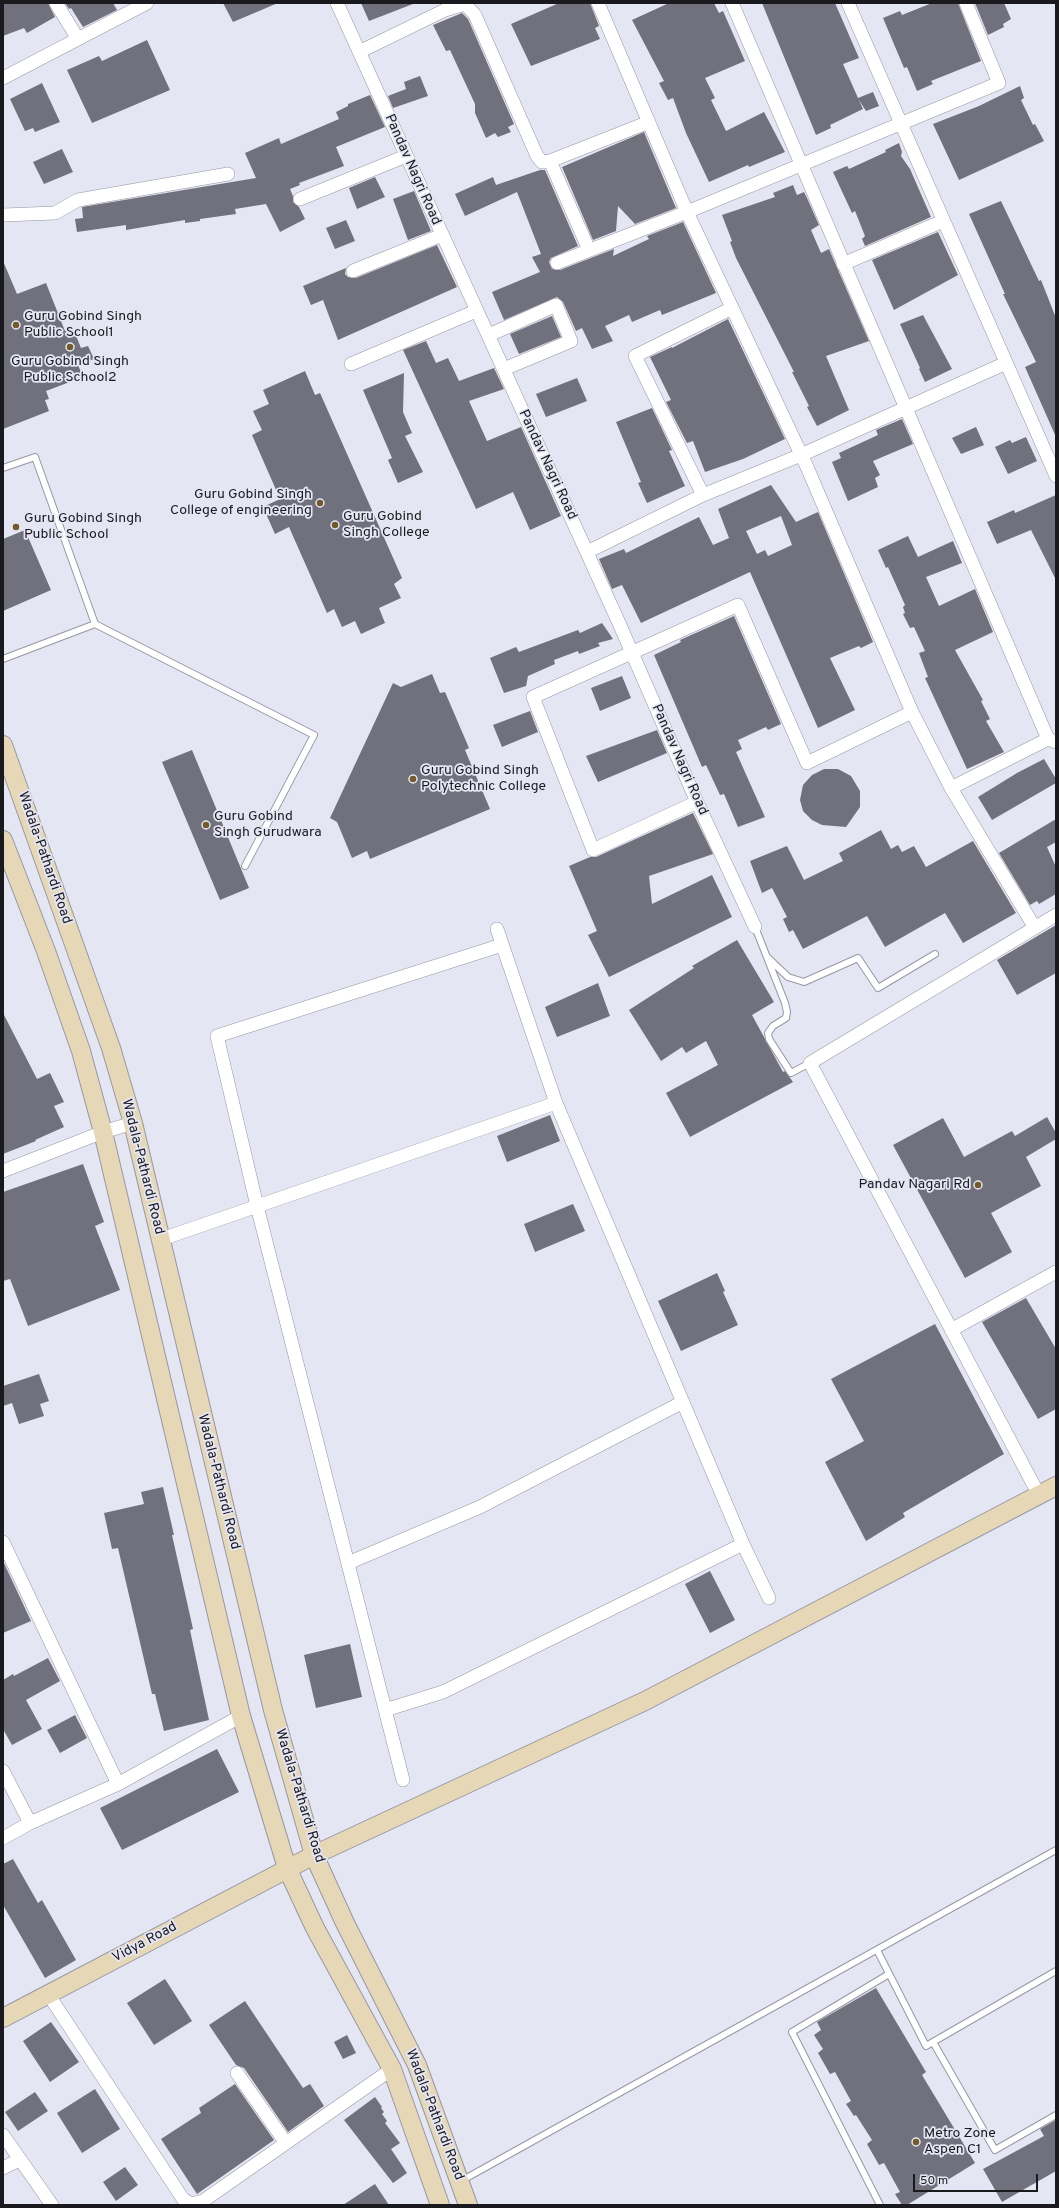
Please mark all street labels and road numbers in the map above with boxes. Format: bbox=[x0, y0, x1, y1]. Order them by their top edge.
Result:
street label: Pandav Nagri Road bbox=[380, 112, 444, 228]
street label: Pandav Nagri Road bbox=[514, 407, 580, 523]
street label: Pandav Nagri Road bbox=[647, 702, 711, 818]
street label: Wadala-Pathardi Road bbox=[13, 790, 75, 926]
street label: Wadala-Pathardi Road bbox=[117, 1097, 167, 1237]
street label: Wadala-Pathardi Road bbox=[193, 1412, 243, 1552]
street label: Wadala-Pathardi Road bbox=[271, 1727, 327, 1865]
street label: Vidya Road bbox=[110, 1919, 180, 1967]
street label: Wadala-Pathardi Road bbox=[401, 2047, 467, 2183]

